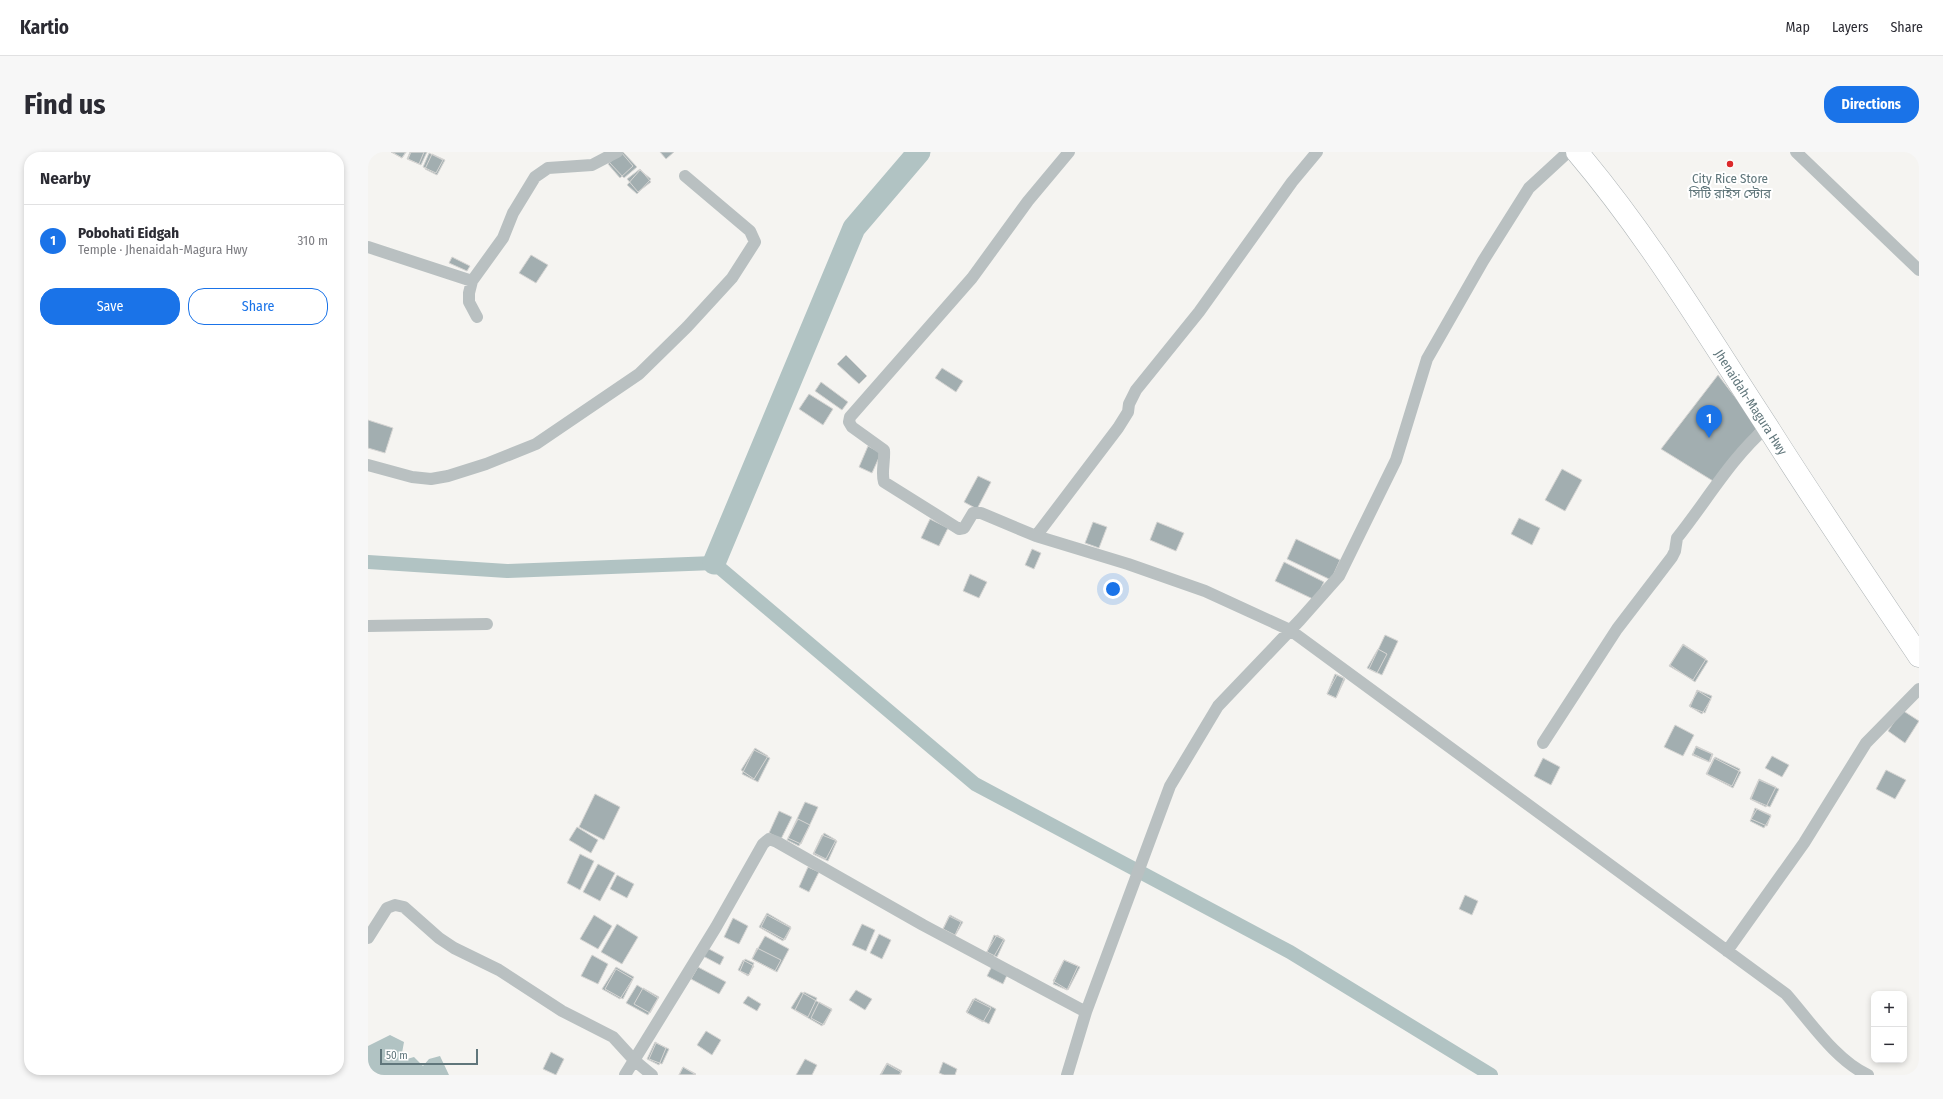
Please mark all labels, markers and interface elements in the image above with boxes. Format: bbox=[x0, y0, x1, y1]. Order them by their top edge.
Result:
text: Kartio bbox=[20, 16, 69, 39]
text: Map bbox=[1786, 19, 1810, 36]
text: Layers bbox=[1832, 19, 1868, 36]
text: Share bbox=[1890, 19, 1923, 36]
button: Directions bbox=[1824, 86, 1919, 123]
text: Find us bbox=[24, 88, 106, 121]
marker: City Rice Store সিটি রাইস স্টোর bbox=[1725, 159, 1735, 169]
text: Nearby bbox=[40, 168, 91, 189]
place label: City Rice Store সিটি রাইস স্টোর bbox=[1688, 171, 1771, 201]
text: Pobohati Eidgah bbox=[78, 224, 179, 242]
text: 1 bbox=[50, 233, 56, 248]
text: 310 m bbox=[298, 233, 328, 248]
text: Temple · Jhenaidah-Magura Hwy bbox=[78, 242, 248, 257]
button: Save bbox=[40, 288, 180, 325]
button: Share bbox=[188, 288, 328, 325]
street label: Jhenaidah-Magura Hwy bbox=[1711, 347, 1790, 458]
pin: 1 bbox=[1696, 405, 1722, 438]
your location bbox=[1103, 579, 1123, 599]
map controls bbox=[1871, 991, 1907, 1063]
button: + bbox=[1871, 991, 1907, 1027]
button: − bbox=[1871, 1027, 1907, 1063]
scale bar bbox=[380, 1047, 478, 1066]
text: 50 m bbox=[386, 1049, 408, 1062]

